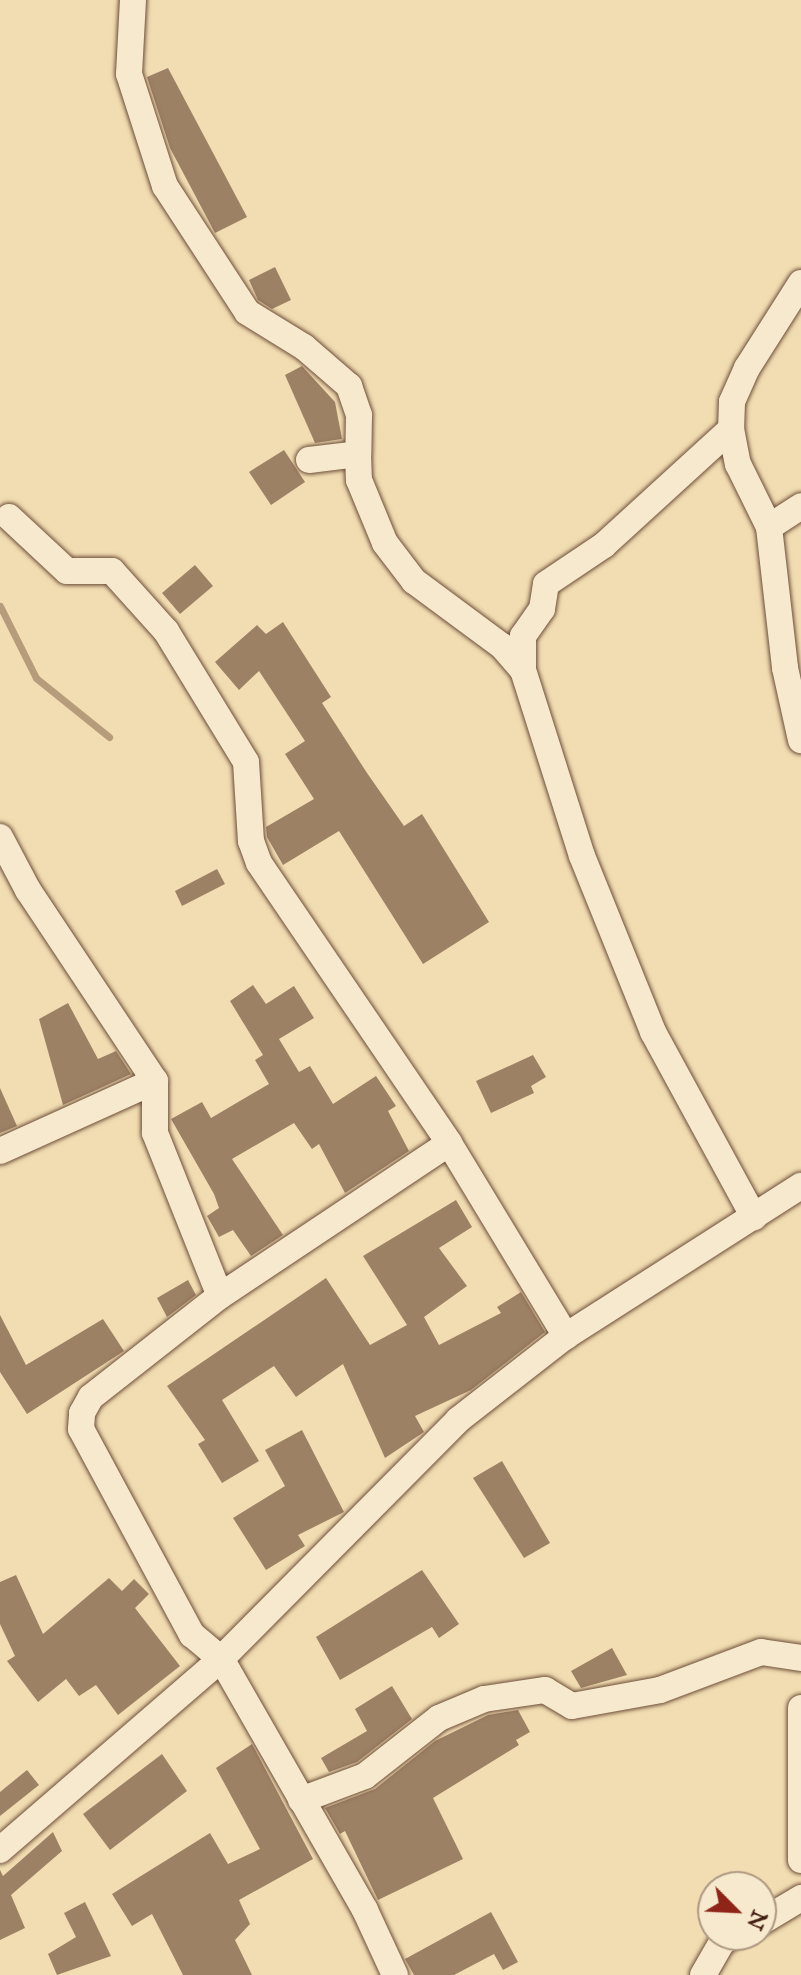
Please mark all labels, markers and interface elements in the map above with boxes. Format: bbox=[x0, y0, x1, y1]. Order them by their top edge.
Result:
north arrow bbox=[697, 1871, 777, 1951]
text: N bbox=[741, 1906, 774, 1934]

